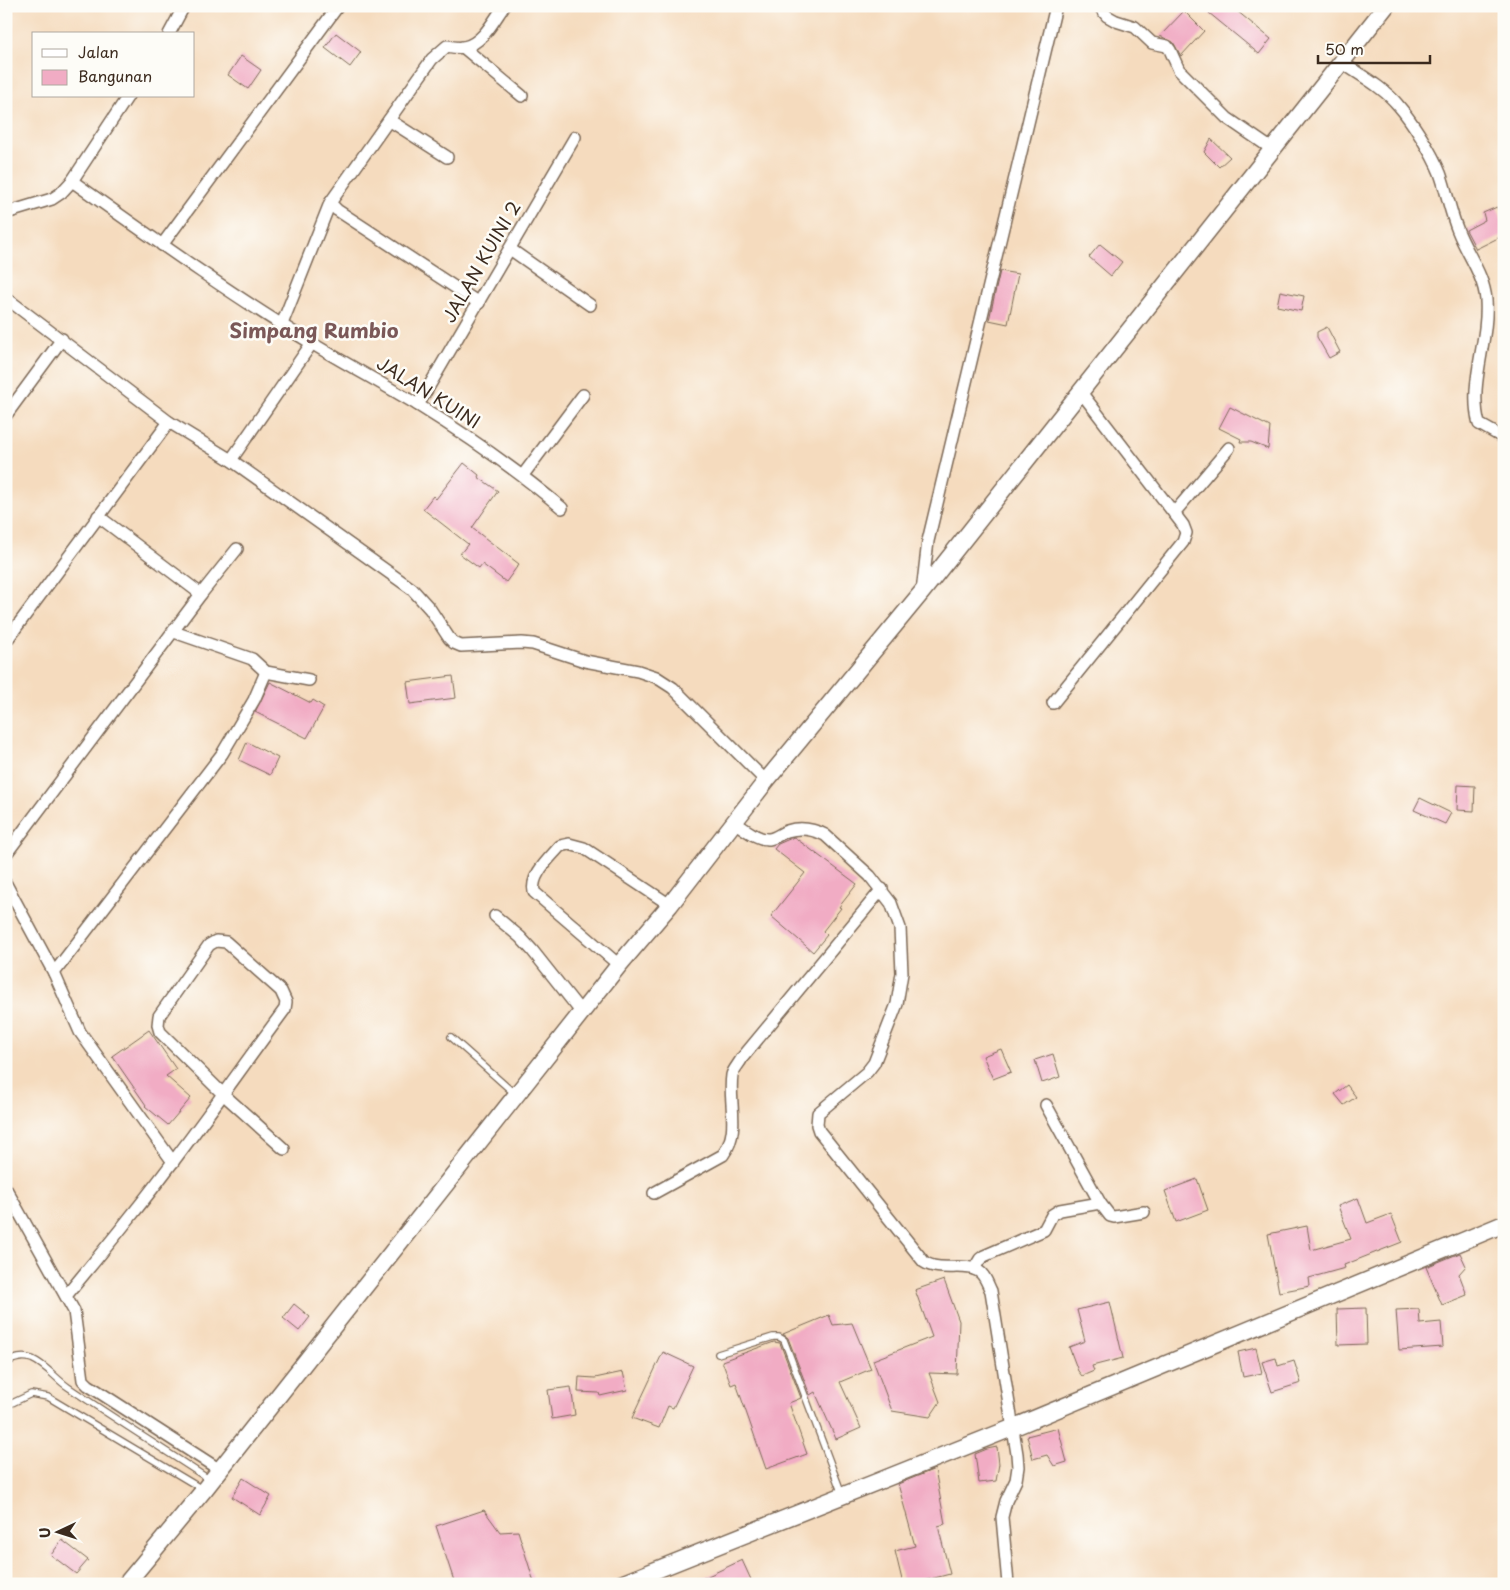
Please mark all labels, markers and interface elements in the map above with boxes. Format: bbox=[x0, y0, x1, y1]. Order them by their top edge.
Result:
legend bbox=[32, 32, 195, 98]
scale bar bbox=[1318, 32, 1430, 64]
text: 50 m bbox=[1325, 37, 1364, 60]
text: Jalan bbox=[78, 40, 119, 63]
text: Bangunan bbox=[78, 64, 152, 87]
street label: JALAN KUINI 2 bbox=[435, 195, 527, 327]
district label: Simpang Rumbio bbox=[229, 315, 399, 345]
street label: JALAN KUINI bbox=[372, 349, 486, 434]
north arrow bbox=[32, 1508, 82, 1558]
text: U bbox=[34, 1527, 55, 1539]

